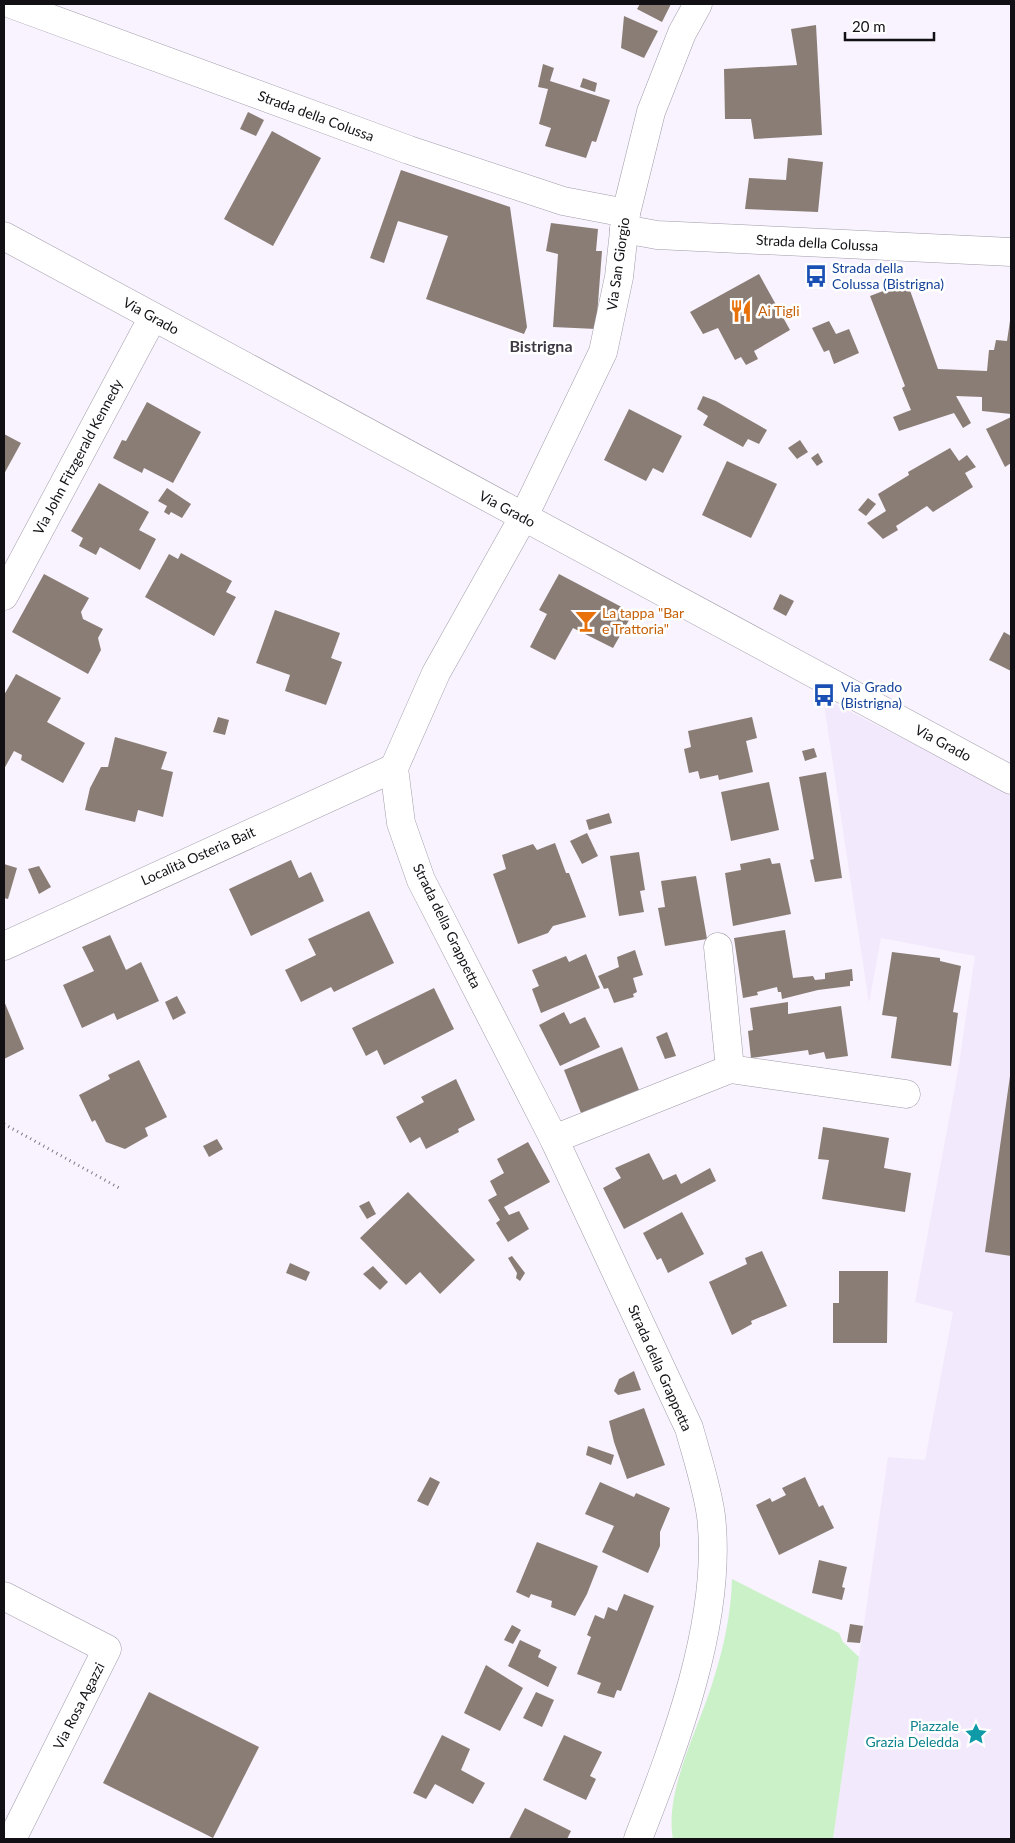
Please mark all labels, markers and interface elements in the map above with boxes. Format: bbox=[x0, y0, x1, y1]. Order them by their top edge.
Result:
scale bar bbox=[845, 10, 934, 42]
text: 20 m bbox=[852, 17, 886, 35]
street label: Strada della Colussa bbox=[256, 87, 377, 144]
street label: Via San Giorgio bbox=[603, 216, 632, 312]
street label: Strada della Colussa bbox=[755, 231, 879, 254]
place label: Strada della Colussa (Bistrigna) bbox=[832, 259, 944, 292]
bus stop icon: Strada della Colussa (Bistrigna) bbox=[803, 263, 829, 289]
street label: Via Grado bbox=[120, 293, 182, 338]
restaurant icon: Ai Tigli bbox=[728, 298, 754, 324]
place label: Ai Tigli bbox=[758, 302, 800, 319]
district label: Bistrigna bbox=[509, 336, 573, 355]
street label: Via John Fitzgerald Kennedy bbox=[29, 375, 126, 537]
street label: Via Grado bbox=[476, 487, 538, 530]
place label: La tappa "Bar e Trattoria" bbox=[602, 604, 684, 637]
bar icon: La tappa "Bar e Trattoria" bbox=[573, 608, 599, 634]
place label: Via Grado (Bistrigna) bbox=[841, 678, 902, 711]
bus stop icon: Via Grado (Bistrigna) bbox=[811, 682, 837, 708]
street label: Via Grado bbox=[912, 721, 974, 764]
street label: Località Osteria Bait bbox=[138, 823, 258, 888]
street label: Strada della Grappetta bbox=[410, 861, 485, 991]
street label: Strada della Grappetta bbox=[625, 1302, 696, 1434]
street label: Via Rosa Agazzi bbox=[49, 1659, 108, 1752]
place label: Piazzale Grazia Deledda bbox=[865, 1717, 959, 1750]
place icon: Piazzale Grazia Deledda bbox=[963, 1721, 989, 1747]

